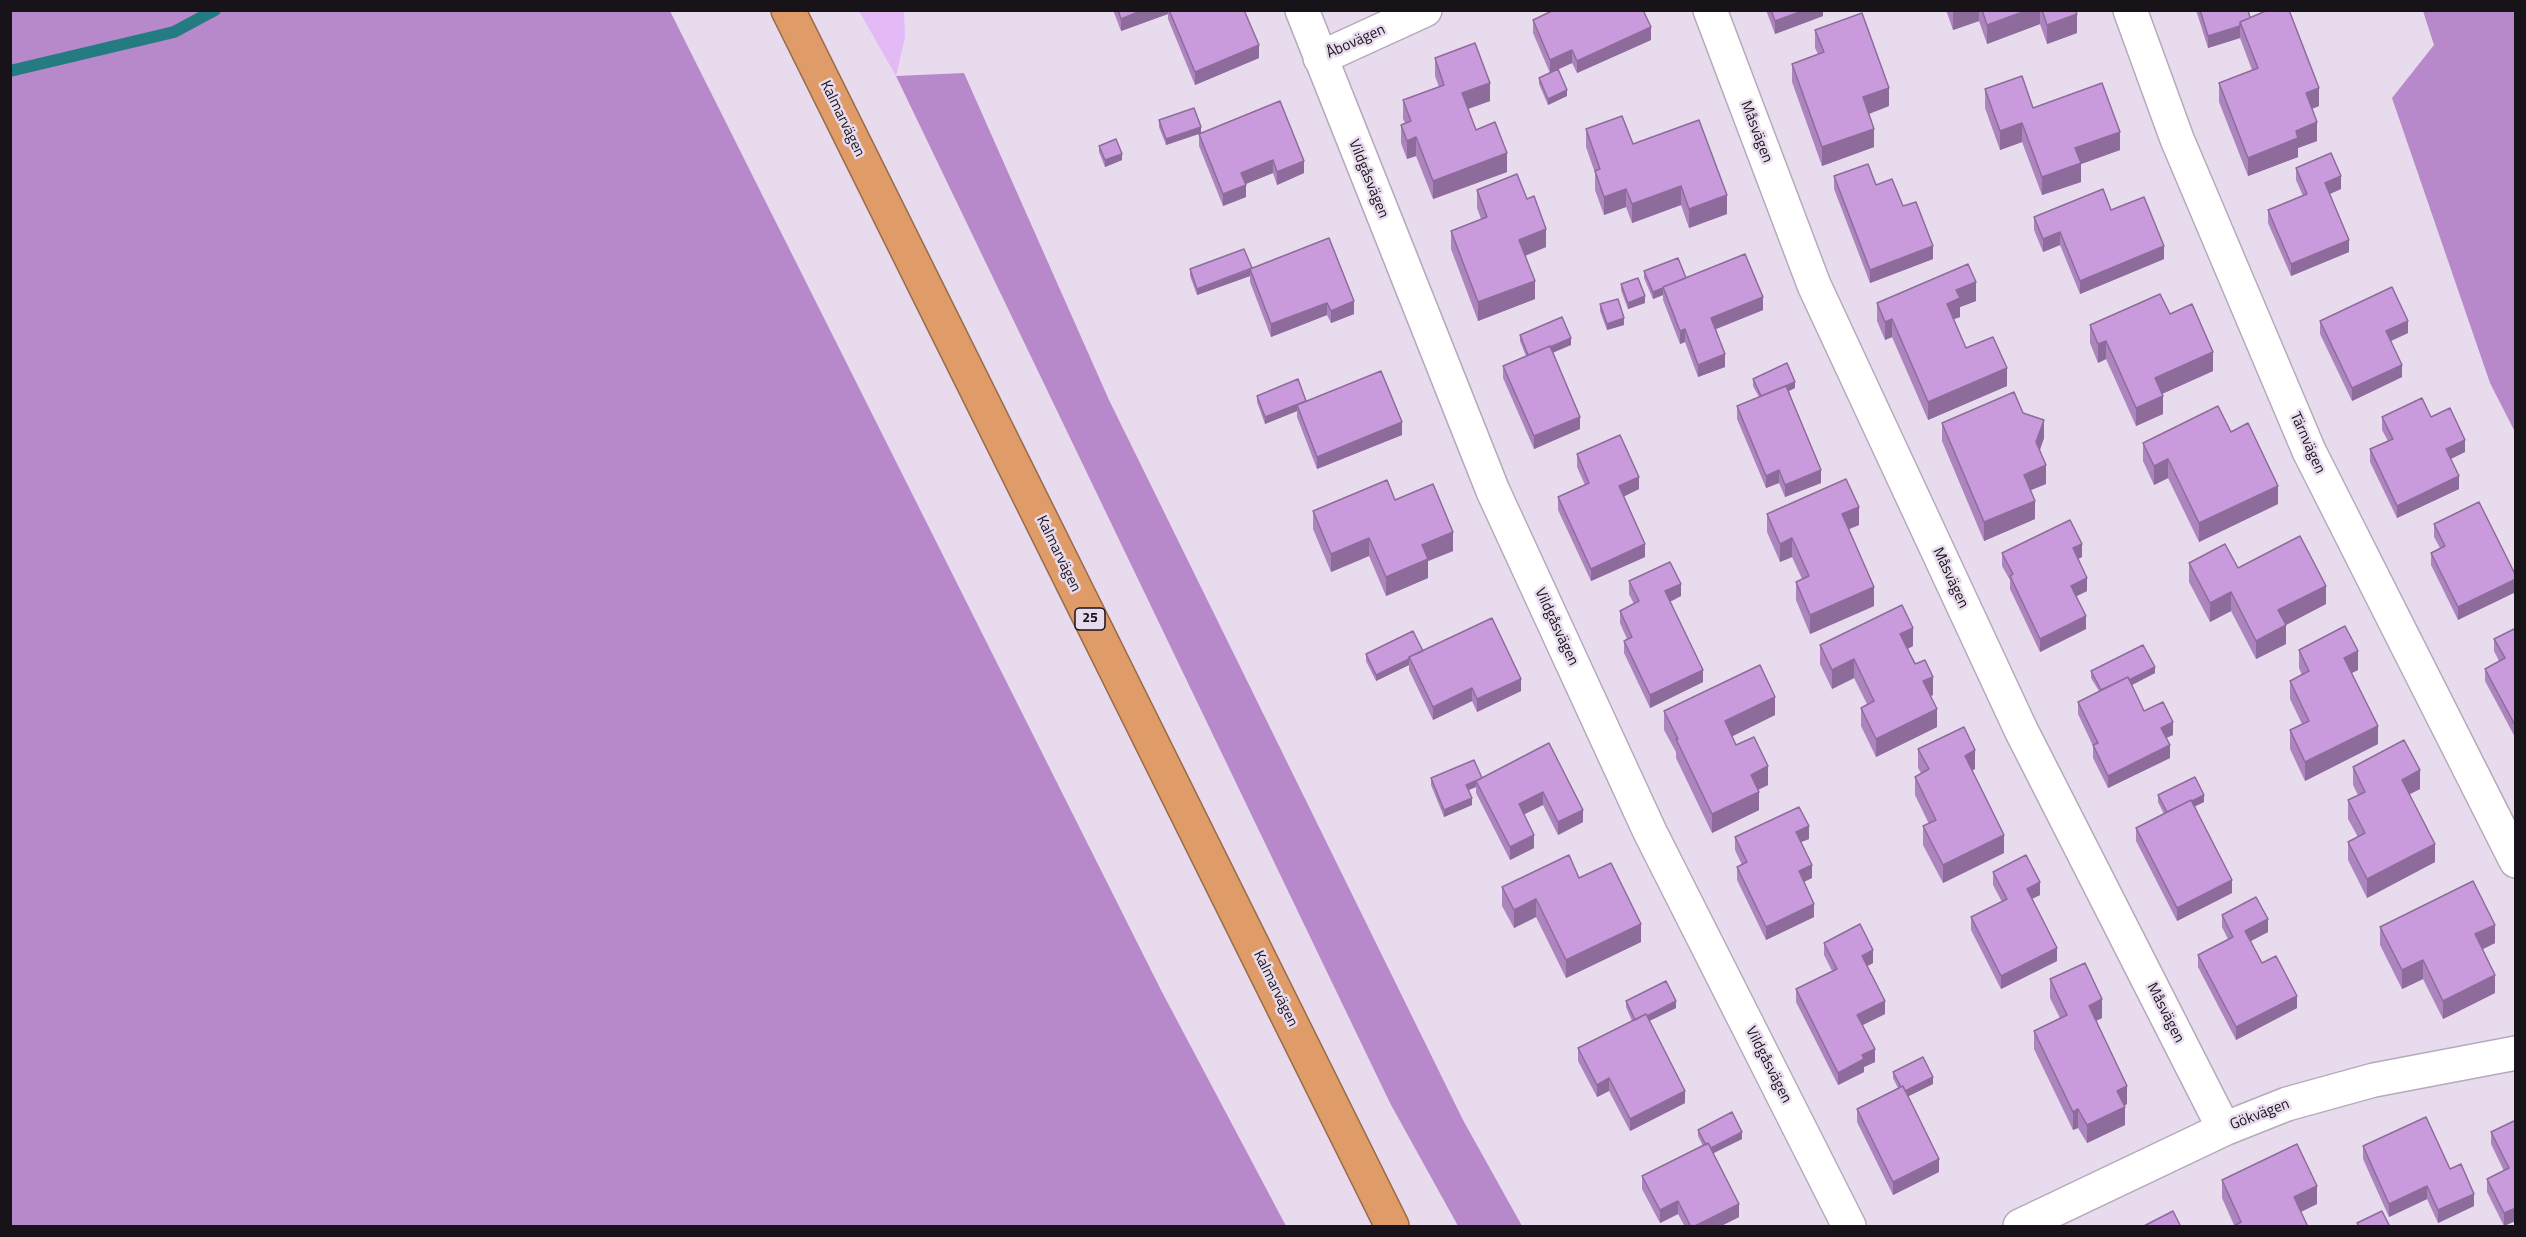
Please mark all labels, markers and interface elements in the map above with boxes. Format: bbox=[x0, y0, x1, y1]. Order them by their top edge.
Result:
street label: Åbovägen bbox=[1324, 21, 1388, 63]
street label: Kalmarvägen bbox=[816, 78, 868, 160]
street label: Måsvägen bbox=[1736, 98, 1776, 166]
street label: Vildgåsvägen bbox=[1344, 137, 1392, 221]
street label: Tärnvägen bbox=[2285, 410, 2329, 476]
street label: Kalmarvägen bbox=[1032, 513, 1084, 595]
street label: Måsvägen bbox=[1928, 545, 1972, 611]
street label: Vildgåsvägen bbox=[1530, 585, 1582, 669]
road number: 25 bbox=[1075, 608, 1105, 630]
street label: Kalmarvägen bbox=[1249, 948, 1301, 1030]
street label: Måsvägen bbox=[2142, 980, 2188, 1046]
street label: Vildgåsvägen bbox=[1741, 1024, 1795, 1106]
street label: Gökvägen bbox=[2228, 1095, 2292, 1135]

